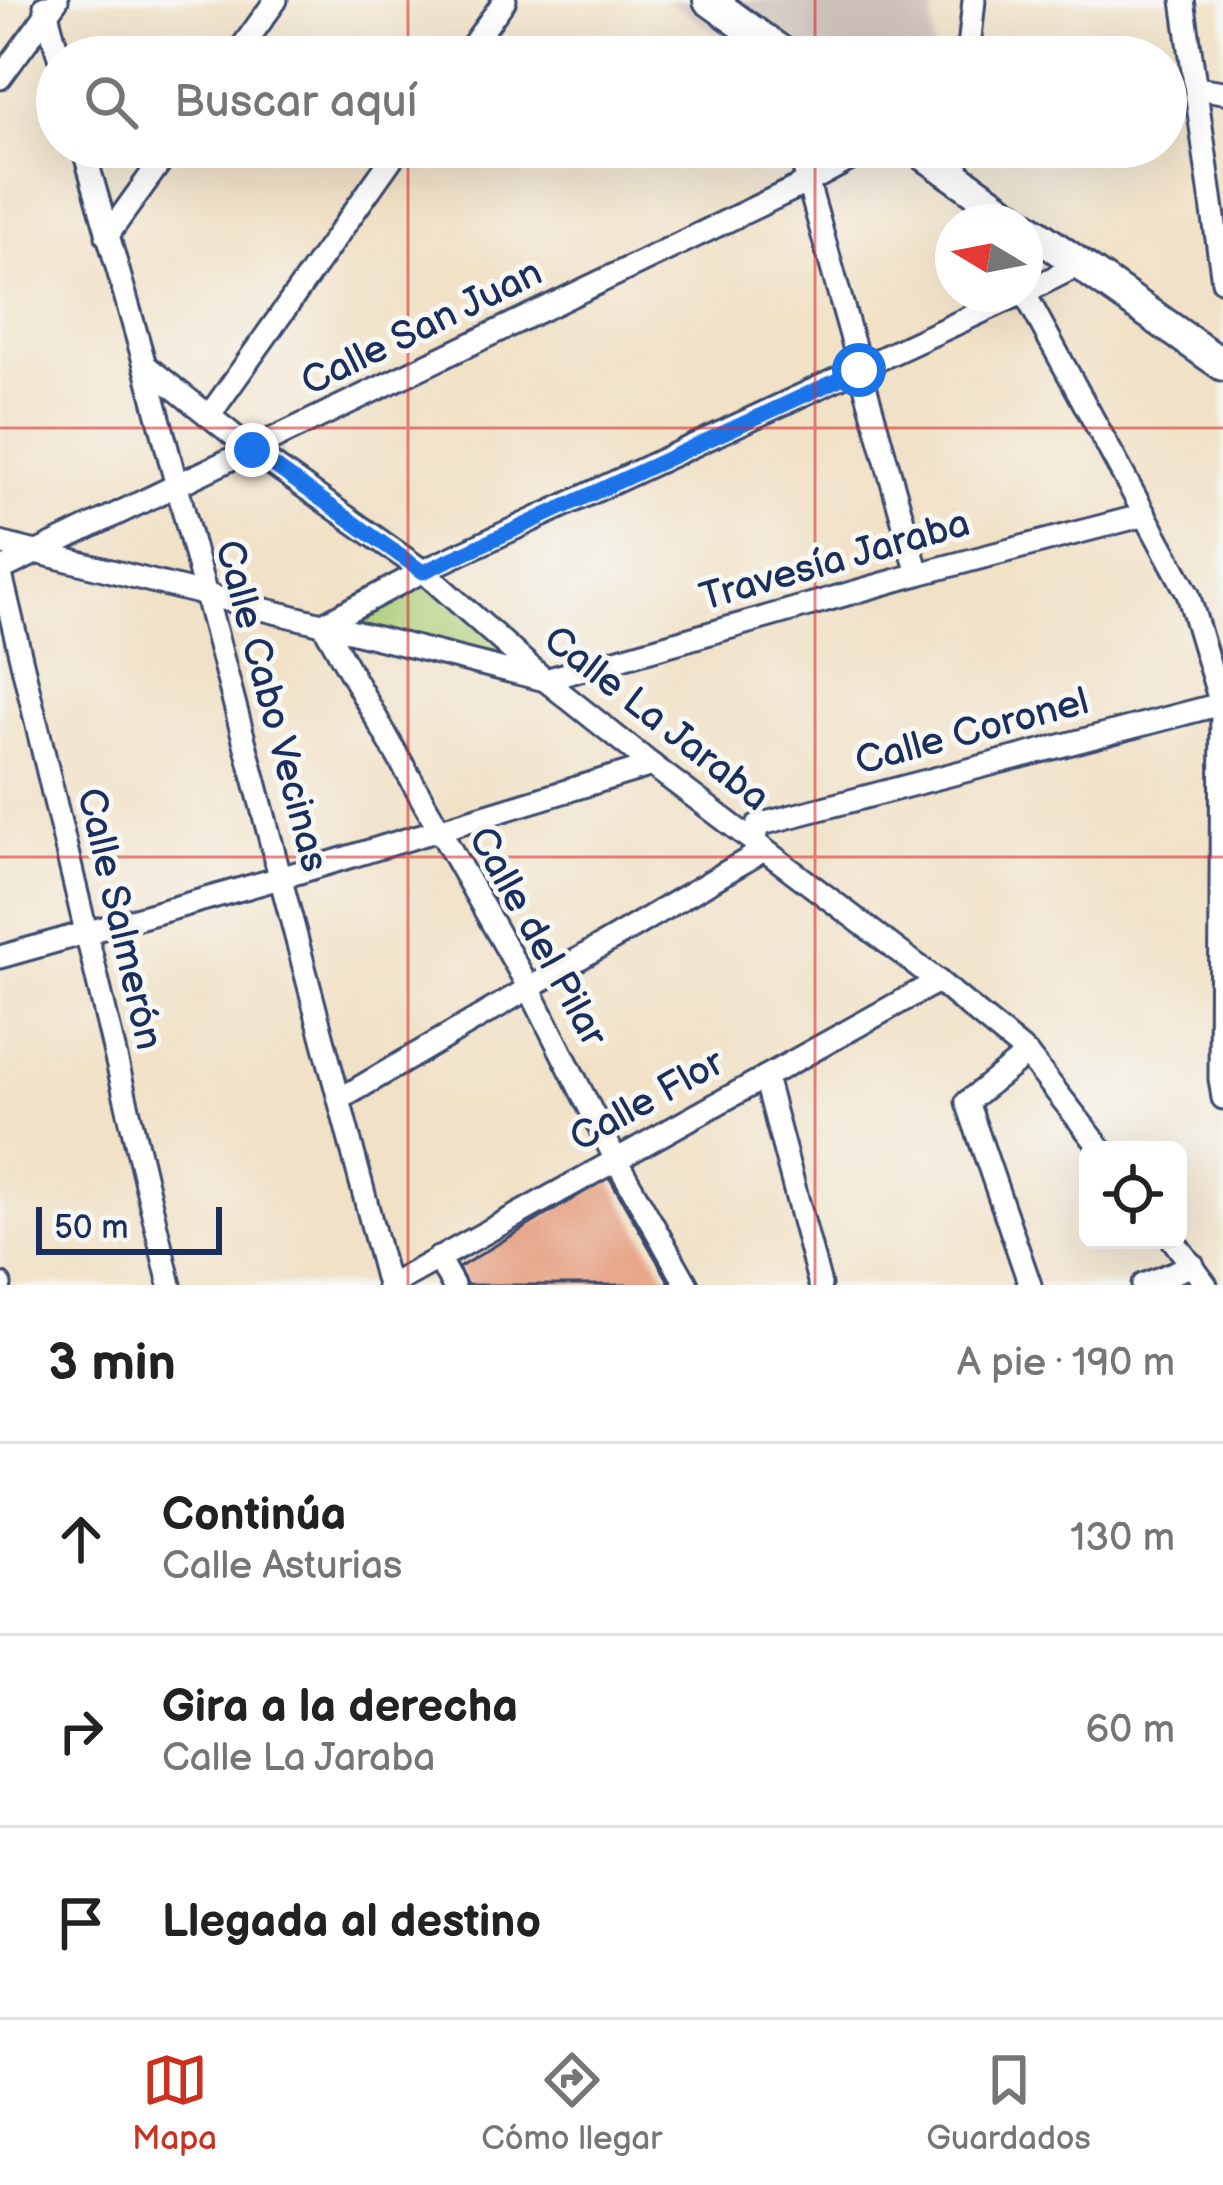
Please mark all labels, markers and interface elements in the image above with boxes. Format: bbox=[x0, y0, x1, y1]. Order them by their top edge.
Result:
search box bbox=[36, 36, 1187, 168]
icon: search bbox=[78, 69, 144, 135]
text: Buscar aquí bbox=[174, 75, 417, 130]
north arrow bbox=[935, 204, 1043, 312]
street label: Calle San Juan bbox=[294, 249, 550, 407]
route start bbox=[832, 343, 886, 397]
route end bbox=[225, 423, 279, 477]
street label: Travesía Jaraba bbox=[695, 500, 975, 622]
street label: Calle Cabo Vecinas bbox=[204, 535, 338, 877]
street label: Calle La Jaraba bbox=[534, 616, 778, 822]
street label: Calle Coronel bbox=[850, 678, 1094, 786]
street label: Calle Salmerón bbox=[66, 784, 172, 1054]
street label: Calle del Pilar bbox=[457, 819, 617, 1056]
street label: Calle Flor bbox=[562, 1039, 733, 1162]
map controls bbox=[1079, 1141, 1187, 1249]
button: locate bbox=[1079, 1141, 1187, 1249]
scale bar bbox=[36, 1201, 222, 1254]
text: 50 m bbox=[54, 1208, 129, 1248]
text: 3 min bbox=[48, 1333, 176, 1394]
text: A pie · 190 m bbox=[957, 1340, 1175, 1387]
text: Continúa bbox=[162, 1488, 346, 1543]
icon: ahead bbox=[48, 1506, 114, 1572]
text: 130 m bbox=[1070, 1515, 1175, 1562]
text: Calle Asturias bbox=[162, 1543, 402, 1590]
text: Gira a la derecha bbox=[162, 1680, 518, 1735]
icon: right bbox=[48, 1698, 114, 1764]
text: 60 m bbox=[1085, 1707, 1175, 1754]
text: Calle La Jaraba bbox=[162, 1735, 435, 1782]
icon: arrive bbox=[48, 1890, 114, 1956]
text: Llegada al destino bbox=[162, 1895, 541, 1950]
tab: Mapa bbox=[132, 2047, 217, 2159]
tab: Cómo llegar bbox=[481, 2047, 662, 2159]
tab: Guardados bbox=[926, 2047, 1091, 2159]

